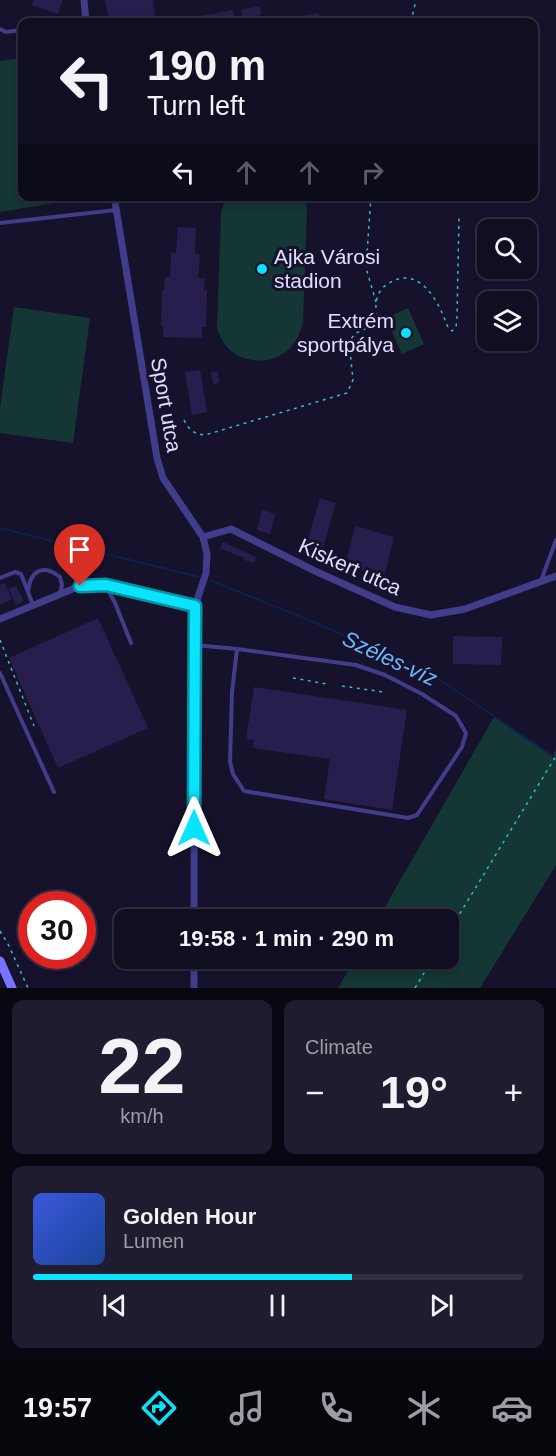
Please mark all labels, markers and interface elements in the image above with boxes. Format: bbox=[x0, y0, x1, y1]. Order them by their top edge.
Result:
icon: left bbox=[48, 42, 126, 120]
text: 190 m bbox=[147, 42, 266, 89]
text: Turn left bbox=[147, 91, 245, 121]
icon: left bbox=[167, 156, 200, 189]
icon: ahead bbox=[230, 156, 263, 189]
icon: ahead bbox=[293, 156, 326, 189]
icon: right bbox=[356, 156, 389, 189]
map controls bbox=[477, 219, 537, 351]
button: search bbox=[477, 219, 537, 279]
place label: Ajka Városi stadion bbox=[274, 245, 380, 292]
marker: Ajka Városi stadion bbox=[255, 262, 269, 276]
button: layers bbox=[477, 291, 537, 351]
place label: Extrém sportpálya bbox=[297, 309, 394, 356]
marker: Extrém sportpálya bbox=[399, 326, 413, 340]
street label: Sport utca bbox=[147, 356, 186, 454]
pin bbox=[54, 524, 105, 586]
icon: arrive bbox=[63, 533, 96, 566]
street label: Kiskert utca bbox=[295, 534, 405, 599]
water label: Széles-víz bbox=[339, 626, 441, 691]
position arrow bbox=[162, 796, 226, 860]
speed limit sign: 30 bbox=[18, 891, 96, 969]
text: 19:58 · 1 min · 290 m bbox=[179, 926, 394, 951]
text: 22 bbox=[99, 1022, 185, 1110]
text: Climate bbox=[305, 1036, 373, 1058]
text: 19° bbox=[380, 1067, 448, 1118]
text: − bbox=[305, 1074, 324, 1111]
text: + bbox=[504, 1074, 523, 1111]
text: km/h bbox=[120, 1105, 164, 1127]
text: Golden Hour bbox=[123, 1204, 256, 1229]
text: Lumen bbox=[123, 1230, 184, 1252]
icon: previous bbox=[98, 1289, 131, 1322]
icon: pause bbox=[261, 1289, 294, 1322]
icon: next bbox=[425, 1289, 458, 1322]
icon: directions bbox=[138, 1387, 180, 1429]
icon: music bbox=[226, 1387, 268, 1429]
icon: phone bbox=[315, 1387, 357, 1429]
icon: climate bbox=[403, 1387, 445, 1429]
icon: car bbox=[491, 1387, 533, 1429]
text: 19:57 bbox=[23, 1393, 92, 1423]

